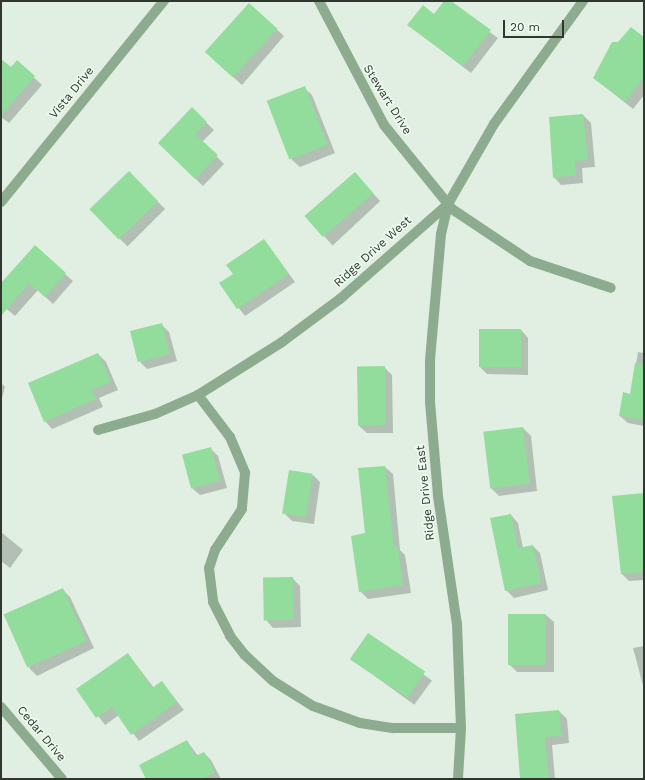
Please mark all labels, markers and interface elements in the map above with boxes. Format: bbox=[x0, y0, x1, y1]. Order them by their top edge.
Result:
scale bar bbox=[505, 12, 566, 38]
text: 20 m bbox=[510, 20, 540, 34]
street label: Stewart Drive bbox=[360, 62, 414, 138]
street label: Vista Drive bbox=[47, 64, 97, 122]
street label: Ridge Drive West bbox=[331, 213, 415, 291]
street label: Ridge Drive East bbox=[414, 445, 438, 541]
street label: Cedar Drive bbox=[14, 703, 68, 765]

